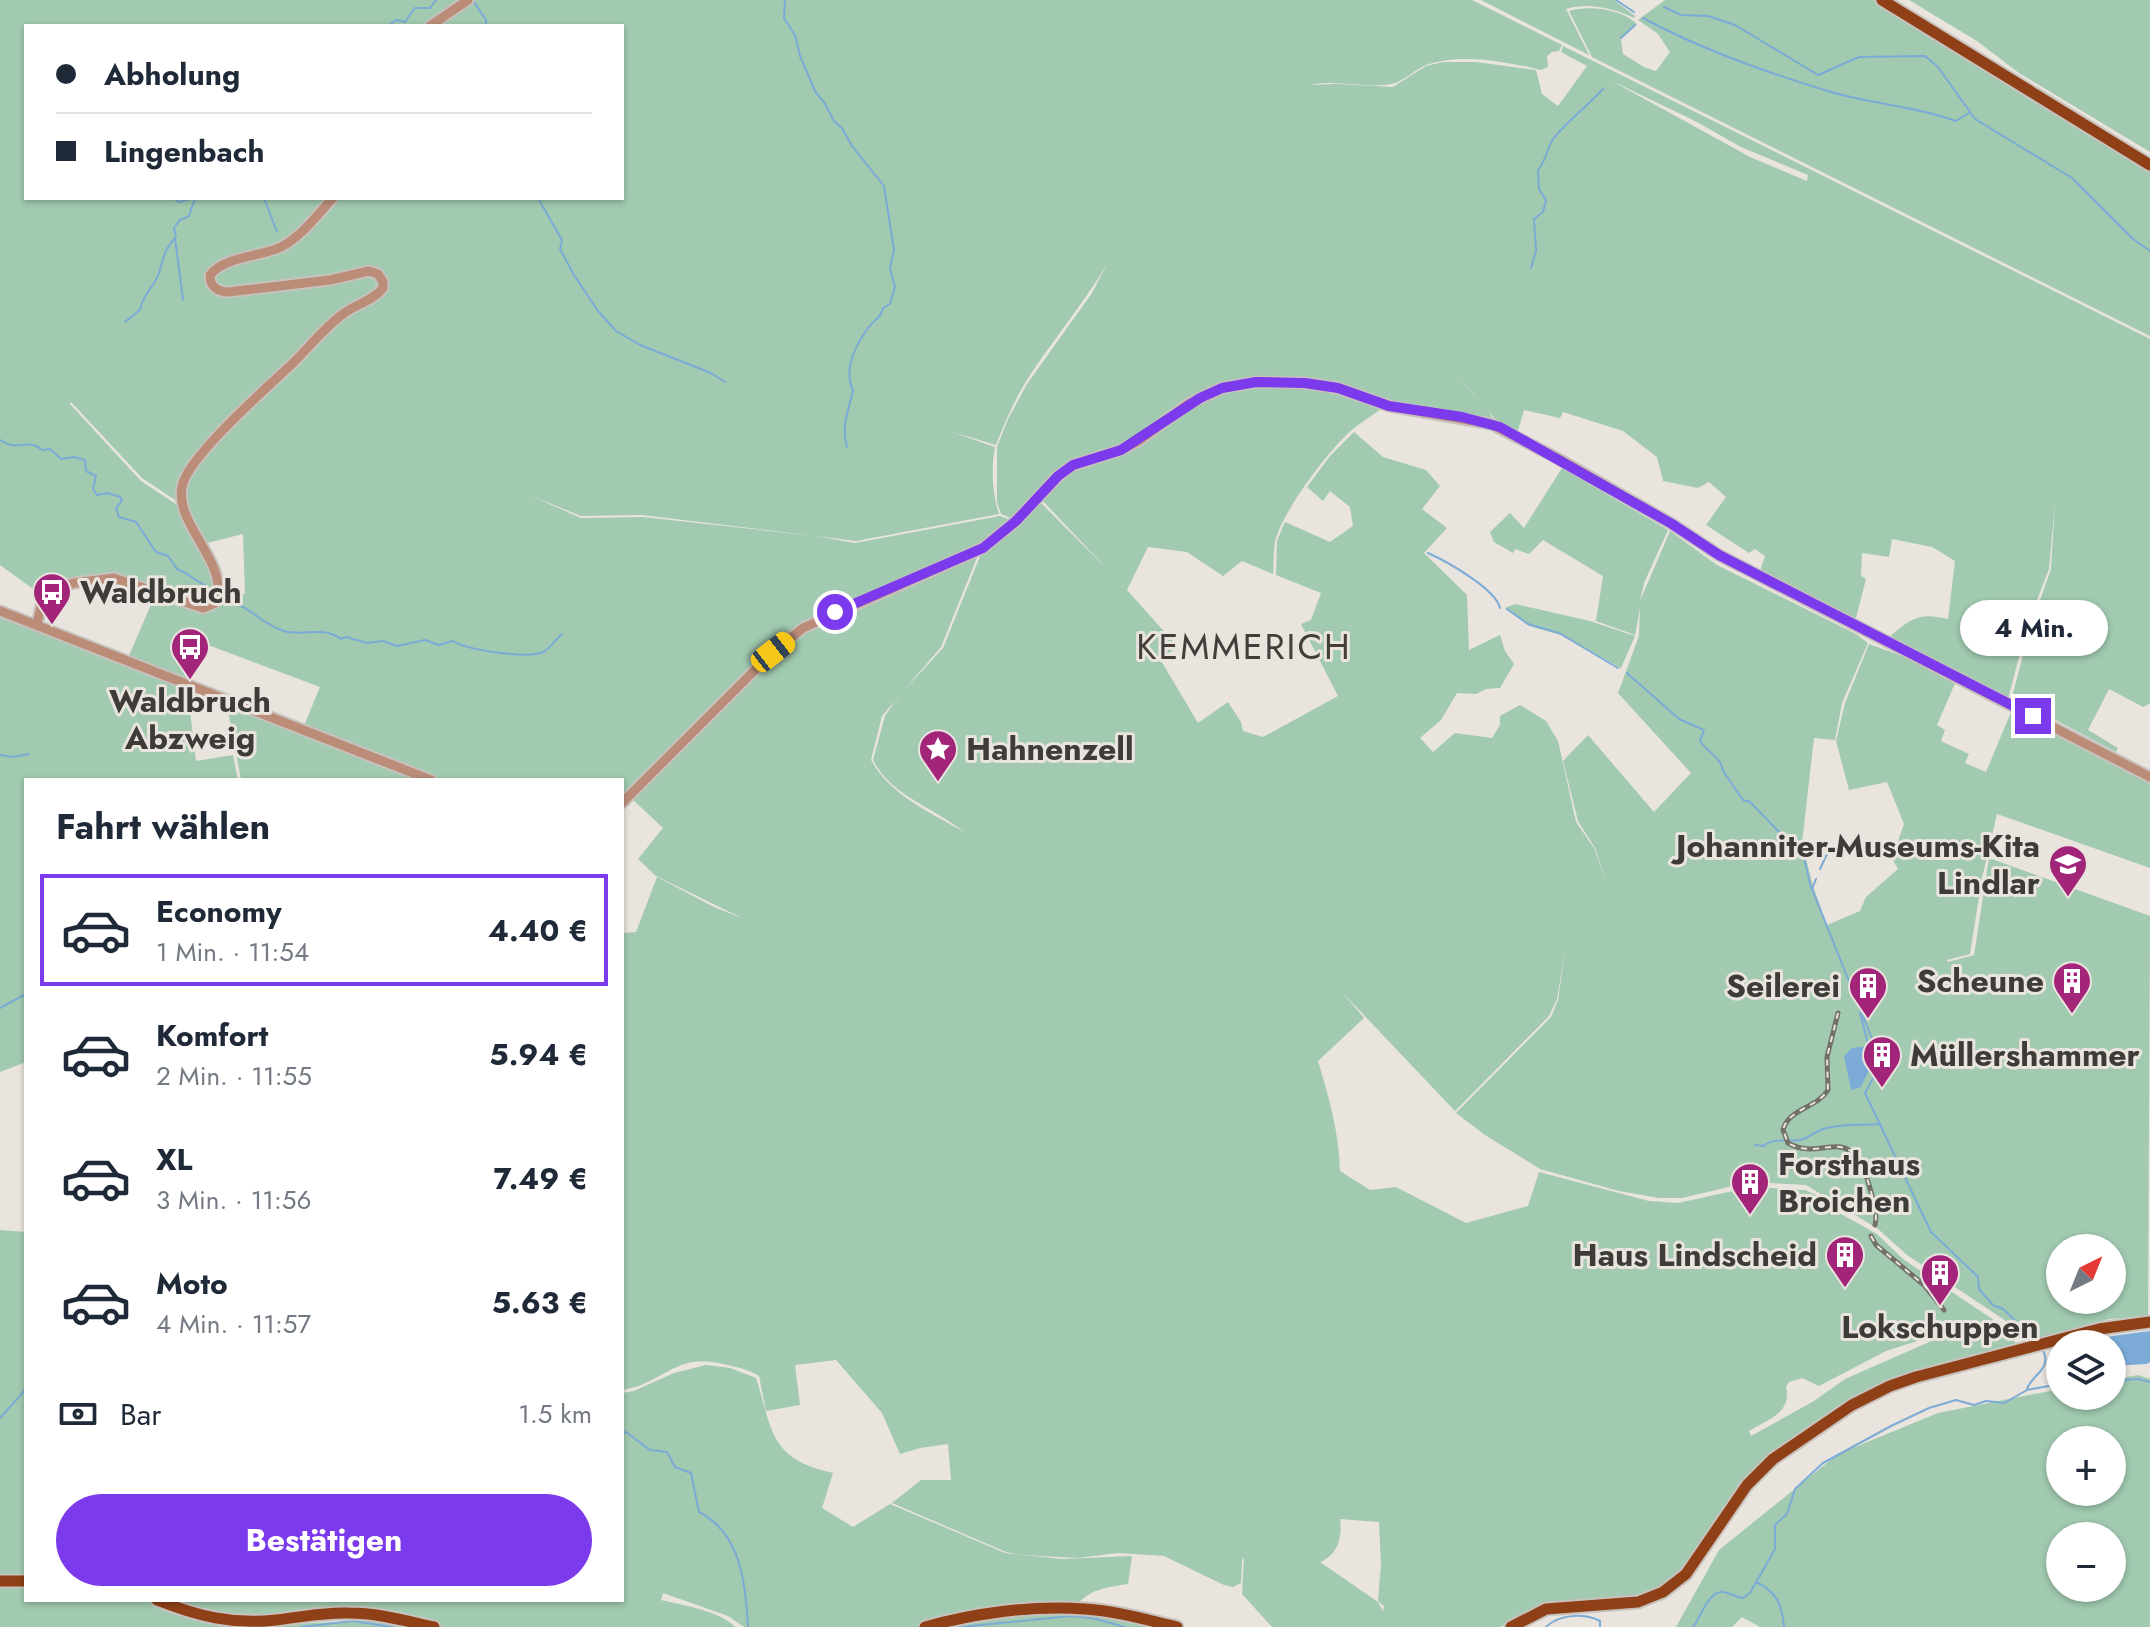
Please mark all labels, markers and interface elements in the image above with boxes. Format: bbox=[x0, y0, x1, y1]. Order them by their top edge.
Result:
text: Abholung bbox=[104, 53, 240, 96]
text: Lingenbach bbox=[104, 130, 265, 173]
place label: Waldbruch bbox=[80, 569, 242, 615]
bus stop icon: Waldbruch bbox=[31, 571, 73, 626]
route start bbox=[817, 594, 853, 630]
callout: 4 Min. bbox=[1959, 600, 2107, 656]
text: 4 Min. bbox=[1994, 609, 2074, 647]
district label: KEMMERICH bbox=[1136, 620, 1352, 672]
bus stop icon: Waldbruch Abzweig bbox=[169, 626, 211, 681]
car bbox=[747, 628, 799, 676]
place label: Waldbruch Abzweig bbox=[109, 678, 271, 761]
route end bbox=[2015, 698, 2051, 734]
place label: Hahnenzell bbox=[966, 726, 1134, 772]
place icon: Hahnenzell bbox=[917, 728, 959, 783]
text: Fahrt wählen bbox=[56, 800, 270, 852]
place label: Johanniter-Museums-Kita Lindlar bbox=[1670, 823, 2040, 906]
school or university icon: Johanniter-Museums-Kita Lindlar bbox=[2047, 843, 2089, 898]
text: Economy bbox=[156, 890, 282, 933]
icon: car bbox=[60, 894, 132, 966]
text: 4.40 € bbox=[488, 909, 588, 952]
text: 1 Min. · 11:54 bbox=[156, 933, 309, 971]
place label: Scheune bbox=[1917, 958, 2044, 1004]
building icon: Scheune bbox=[2051, 960, 2093, 1015]
place label: Seilerei bbox=[1726, 963, 1840, 1009]
building icon: Seilerei bbox=[1847, 965, 1889, 1020]
text: Komfort bbox=[156, 1014, 268, 1057]
icon: car bbox=[60, 1018, 132, 1090]
place label: Müllershammer bbox=[1910, 1032, 2140, 1078]
text: 5.94 € bbox=[489, 1033, 588, 1076]
building icon: Müllershammer bbox=[1861, 1034, 1903, 1089]
text: 2 Min. · 11:55 bbox=[156, 1057, 312, 1095]
text: XL bbox=[156, 1138, 192, 1181]
place label: Forsthaus Broichen bbox=[1778, 1141, 1920, 1224]
icon: car bbox=[60, 1142, 132, 1214]
text: 7.49 € bbox=[494, 1157, 588, 1200]
building icon: Forsthaus Broichen bbox=[1729, 1161, 1771, 1216]
text: 3 Min. · 11:56 bbox=[156, 1181, 312, 1219]
place label: Haus Lindscheid bbox=[1573, 1232, 1817, 1278]
building icon: Haus Lindscheid bbox=[1824, 1234, 1866, 1289]
north arrow bbox=[2046, 1234, 2126, 1314]
map controls bbox=[2046, 1234, 2126, 1602]
building icon: Lokschuppen bbox=[1919, 1252, 1961, 1307]
text: Moto bbox=[156, 1262, 228, 1305]
icon: car bbox=[60, 1266, 132, 1338]
text: 5.63 € bbox=[492, 1281, 588, 1324]
place label: Lokschuppen bbox=[1841, 1304, 2039, 1350]
text: 4 Min. · 11:57 bbox=[156, 1305, 311, 1343]
button: layers bbox=[2046, 1330, 2126, 1410]
icon: cash bbox=[56, 1392, 100, 1436]
text: Bar bbox=[120, 1393, 161, 1436]
text: 1.5 km bbox=[518, 1395, 592, 1433]
button: + bbox=[2046, 1426, 2126, 1506]
button: Bestätigen bbox=[56, 1494, 592, 1586]
button: − bbox=[2046, 1522, 2126, 1602]

